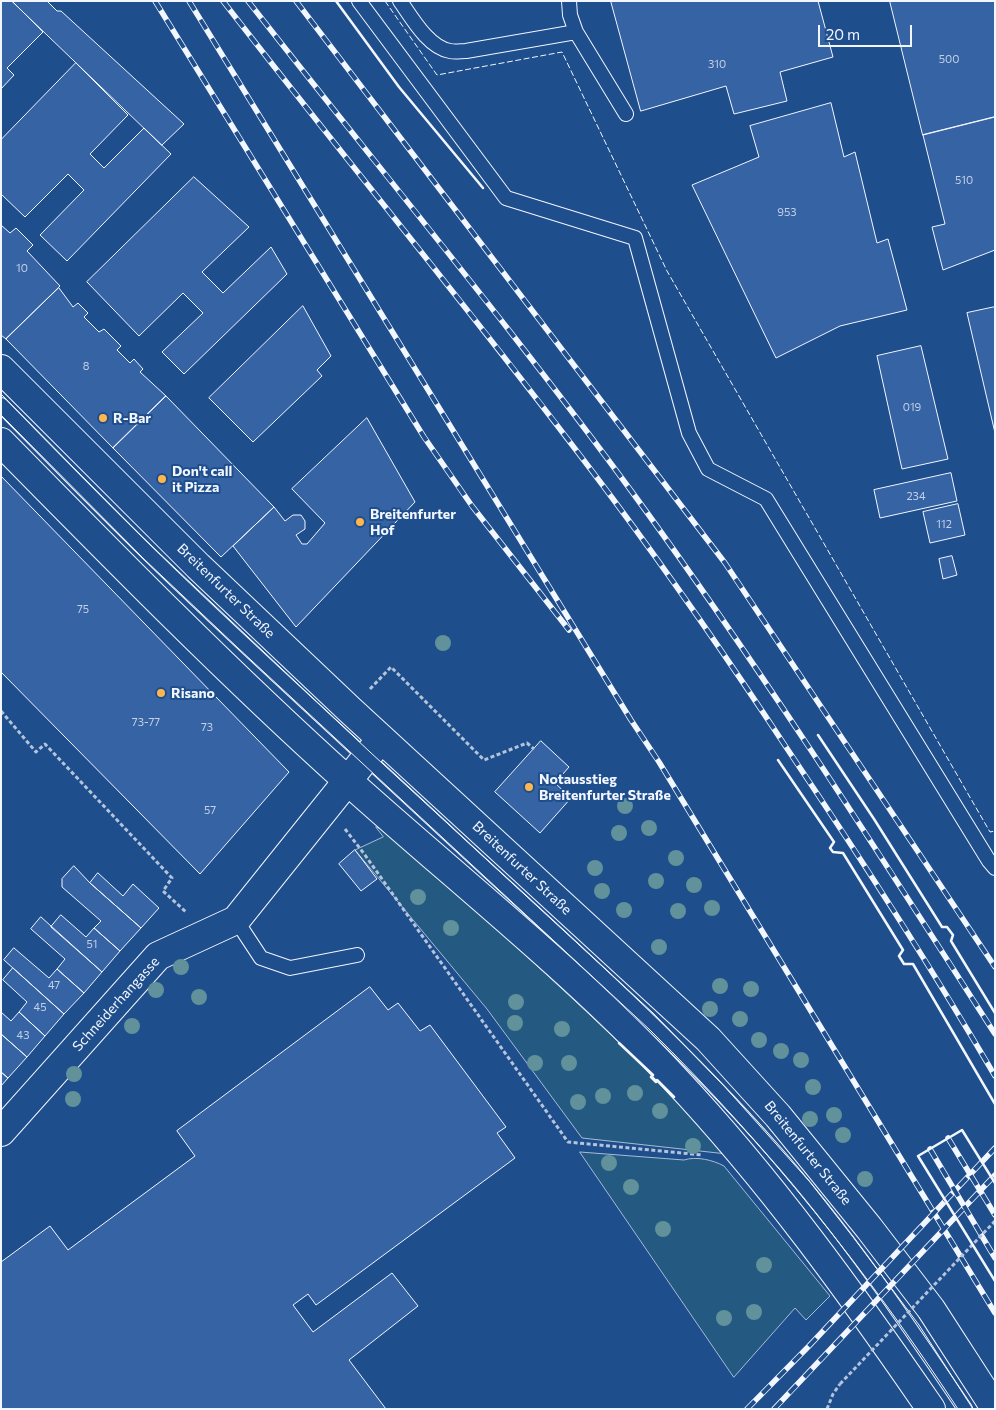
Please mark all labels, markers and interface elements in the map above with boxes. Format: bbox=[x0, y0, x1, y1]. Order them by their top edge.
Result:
scale bar bbox=[821, 15, 915, 47]
text: 20 m bbox=[826, 25, 860, 43]
house number: 500 bbox=[939, 52, 959, 66]
house number: 310 bbox=[708, 57, 726, 71]
house number: 510 bbox=[955, 173, 973, 187]
house number: 953 bbox=[777, 205, 797, 219]
house number: 10 bbox=[16, 261, 28, 275]
house number: 8 bbox=[83, 359, 89, 373]
house number: 019 bbox=[903, 400, 921, 414]
place label: R-Bar bbox=[113, 410, 151, 426]
marker: R-Bar bbox=[97, 412, 109, 424]
place label: Don't call it Pizza bbox=[172, 463, 232, 496]
marker: Don't call it Pizza bbox=[156, 473, 168, 485]
house number: 234 bbox=[907, 489, 925, 503]
place label: Breitenfurter Hof bbox=[370, 506, 456, 538]
marker: Breitenfurter Hof bbox=[354, 516, 366, 528]
house number: 112 bbox=[936, 517, 952, 531]
street label: Breitenfurter Straße bbox=[174, 540, 278, 642]
house number: 75 bbox=[77, 602, 89, 616]
place label: Risano bbox=[171, 685, 215, 701]
marker: Risano bbox=[155, 687, 167, 699]
house number: 73-77 bbox=[132, 715, 160, 729]
house number: 73 bbox=[201, 720, 213, 734]
place label: Notausstieg Breitenfurter Straße bbox=[539, 771, 671, 804]
marker: Notausstieg Breitenfurter Straße bbox=[523, 781, 535, 793]
house number: 57 bbox=[204, 803, 216, 817]
street label: Breitenfurter Straße bbox=[469, 818, 575, 918]
house number: 51 bbox=[86, 937, 98, 951]
street label: Schneiderhangasse bbox=[69, 953, 163, 1055]
house number: 47 bbox=[48, 978, 60, 992]
house number: 45 bbox=[34, 1000, 46, 1014]
house number: 43 bbox=[17, 1028, 29, 1042]
street label: Breitenfurter Straße bbox=[761, 1098, 855, 1208]

